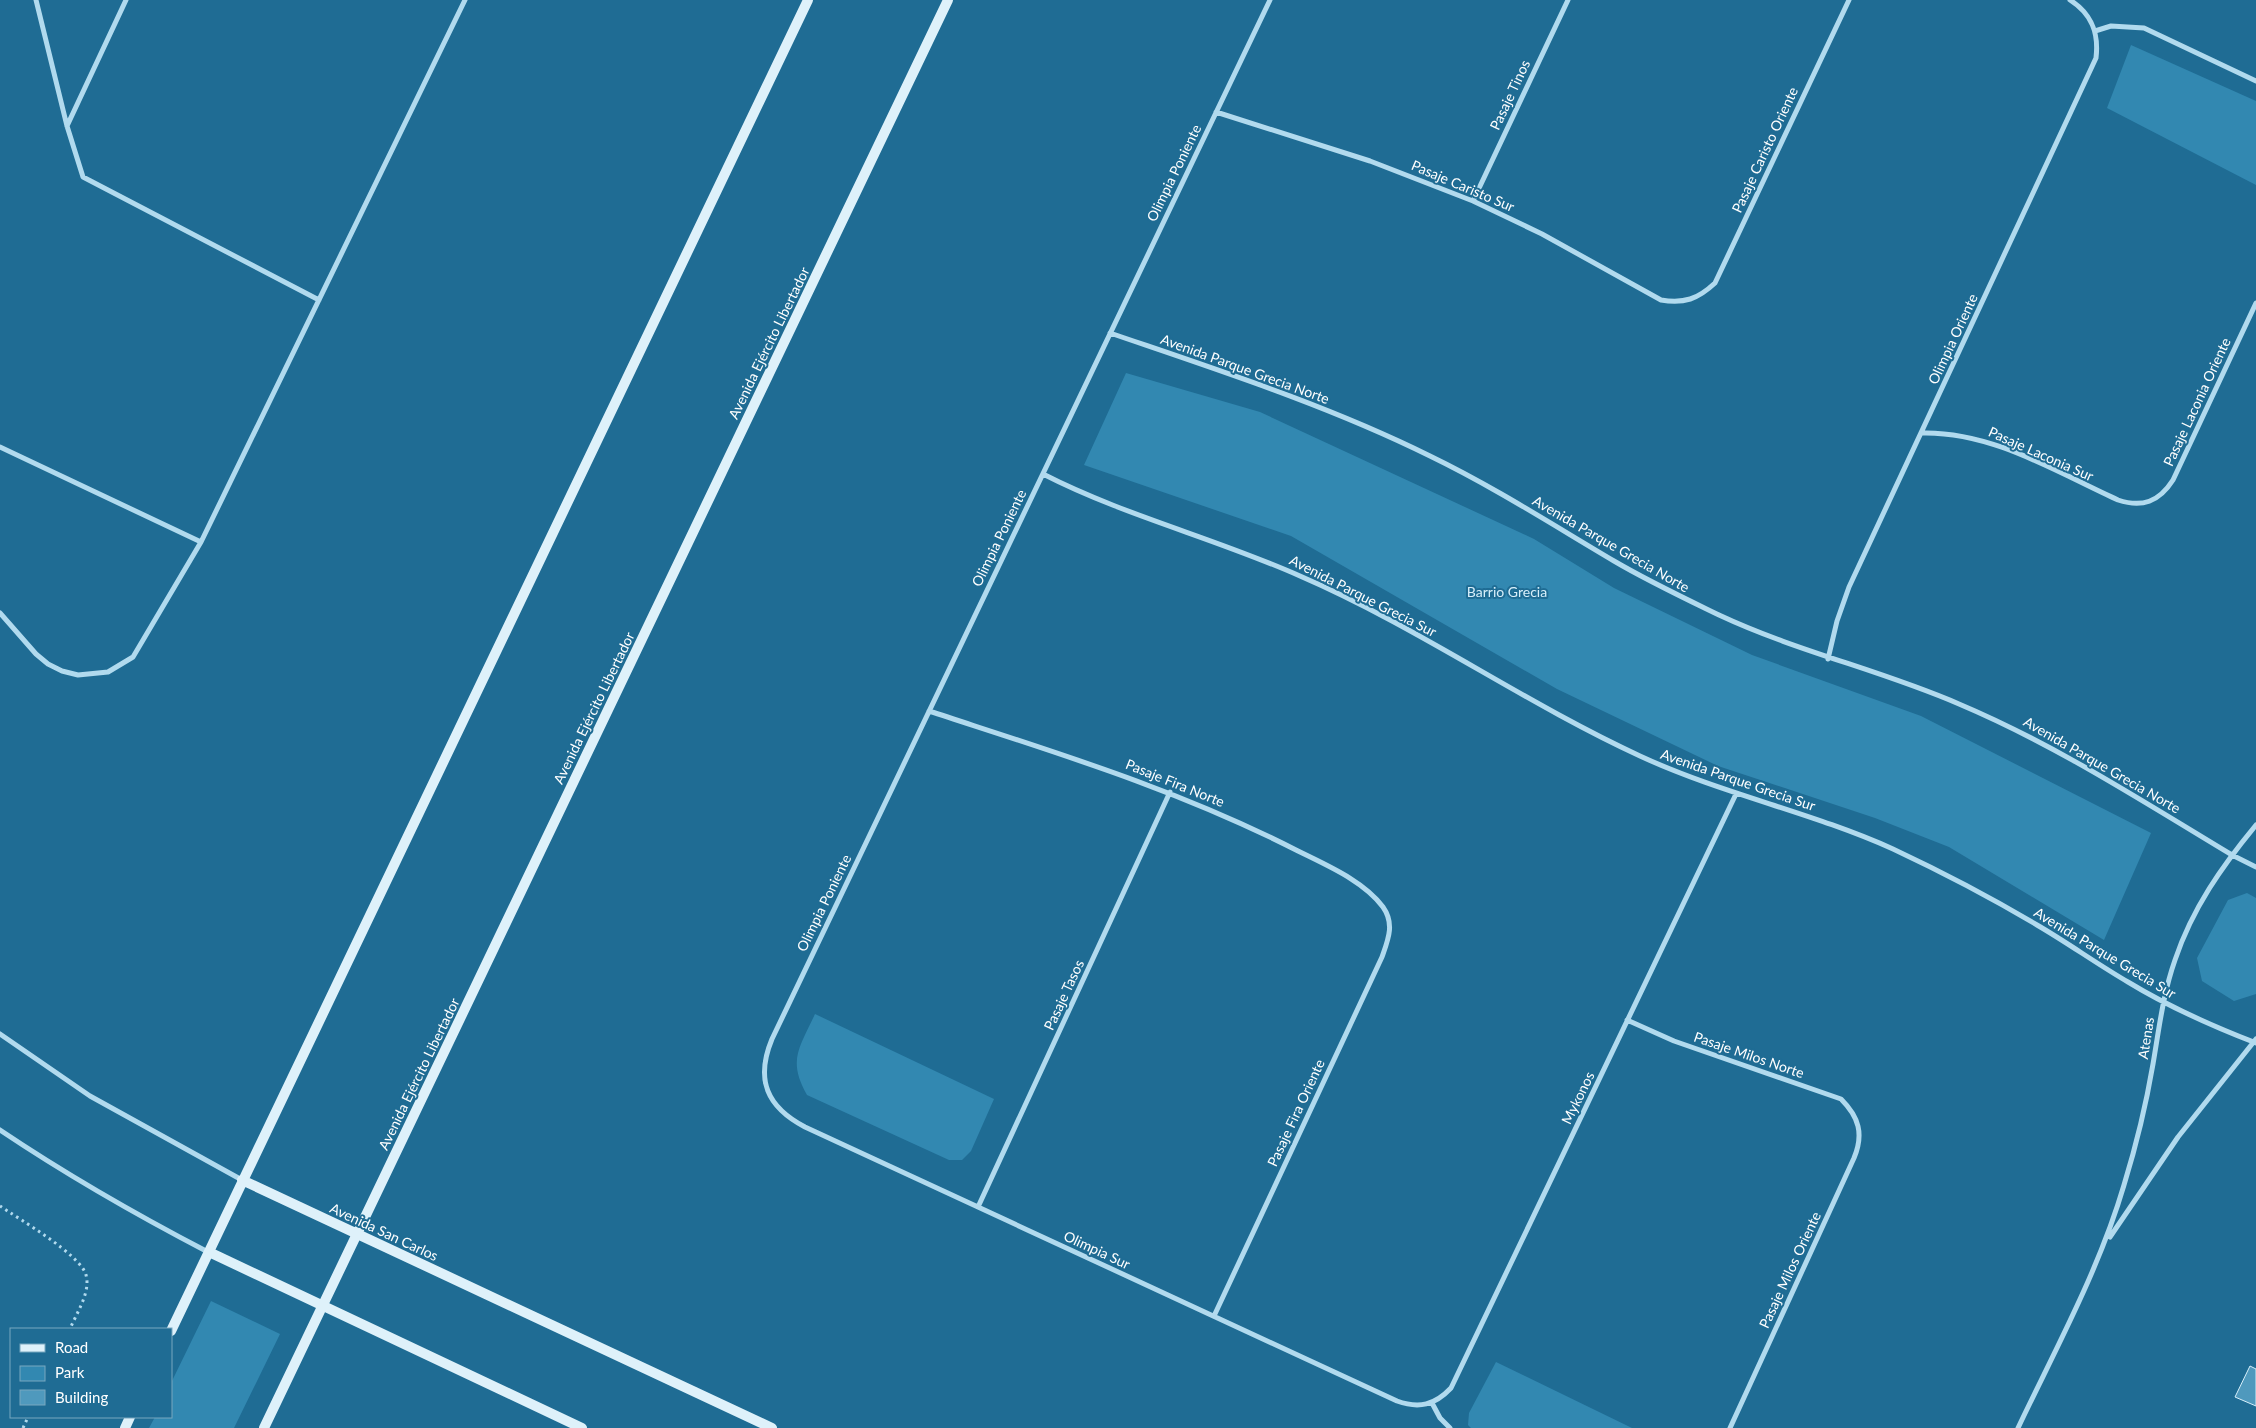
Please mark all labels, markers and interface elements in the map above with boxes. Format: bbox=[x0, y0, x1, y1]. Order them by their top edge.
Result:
street label: Pasaje Tinos bbox=[1486, 57, 1533, 133]
street label: Pasaje Caristo Oriente bbox=[1728, 84, 1801, 215]
street label: Olimpia Poniente bbox=[1143, 122, 1204, 224]
street label: Pasaje Caristo Sur bbox=[1409, 156, 1517, 215]
street label: Avenida Ejército Libertador bbox=[724, 264, 813, 421]
street label: Olimpia Oriente bbox=[1924, 291, 1981, 387]
street label: Avenida Parque Grecia Norte bbox=[1159, 330, 1332, 407]
street label: Pasaje Laconia Oriente bbox=[2159, 335, 2234, 469]
street label: Pasaje Laconia Sur bbox=[1986, 423, 2096, 484]
street label: Olimpia Poniente bbox=[968, 487, 1029, 589]
street label: Avenida Parque Grecia Norte bbox=[1530, 492, 1693, 595]
street label: Avenida Parque Grecia Sur bbox=[1287, 551, 1440, 640]
park label: Barrio Grecia bbox=[1467, 583, 1547, 600]
street label: Avenida Ejército Libertador bbox=[549, 629, 638, 786]
street label: Avenida Parque Grecia Norte bbox=[2021, 713, 2184, 816]
street label: Avenida Parque Grecia Sur bbox=[1658, 745, 1818, 814]
street label: Pasaje Fira Norte bbox=[1123, 755, 1227, 810]
street label: Olimpia Poniente bbox=[793, 852, 854, 954]
street label: Avenida Parque Grecia Sur bbox=[2031, 903, 2179, 1002]
street label: Pasaje Tasos bbox=[1040, 957, 1087, 1033]
street label: Avenida Ejército Libertador bbox=[374, 995, 463, 1152]
street label: Atenas bbox=[2134, 1016, 2157, 1060]
street label: Pasaje Milos Norte bbox=[1692, 1028, 1807, 1081]
street label: Pasaje Fira Oriente bbox=[1263, 1057, 1328, 1169]
street label: Mykonos bbox=[1558, 1069, 1598, 1127]
street label: Avenida San Carlos bbox=[327, 1199, 441, 1264]
street label: Pasaje Milos Oriente bbox=[1755, 1209, 1824, 1331]
street label: Olimpia Sur bbox=[1061, 1227, 1133, 1272]
legend bbox=[10, 1328, 172, 1418]
text: Road bbox=[55, 1338, 88, 1356]
text: Park bbox=[55, 1363, 85, 1381]
text: Building bbox=[55, 1388, 108, 1406]

